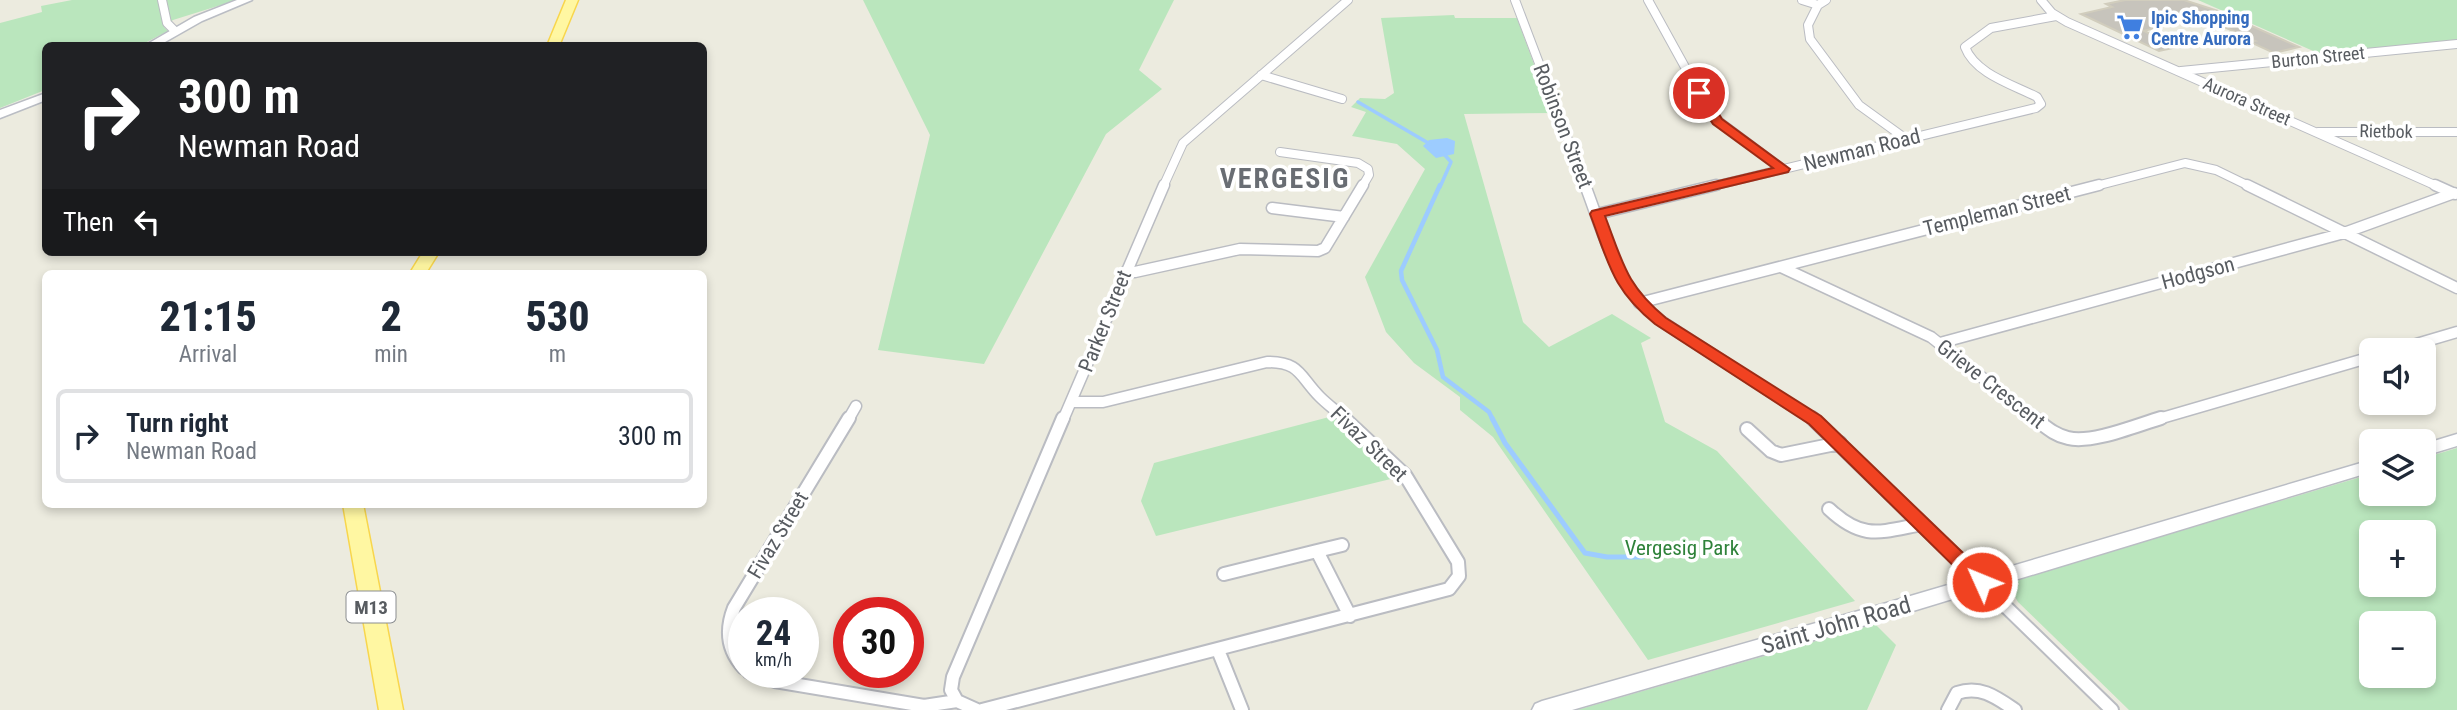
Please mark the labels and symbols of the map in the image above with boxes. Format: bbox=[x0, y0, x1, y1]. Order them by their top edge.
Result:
place label: Ipic Shopping Centre Aurora bbox=[2151, 7, 2251, 49]
supermarket icon: Ipic Shopping Centre Aurora bbox=[2115, 12, 2145, 42]
street label: Burton Street bbox=[2270, 42, 2366, 72]
street label: Robinson Street bbox=[1528, 60, 1598, 192]
pin bbox=[1669, 63, 1729, 123]
street label: Aurora Street bbox=[2200, 72, 2294, 130]
street label: Rietbok bbox=[2359, 120, 2413, 142]
street label: Newman Road bbox=[1801, 124, 1923, 176]
district label: VERGESIG bbox=[1220, 162, 1350, 195]
street label: Templeman Street bbox=[1921, 181, 2073, 241]
street label: Hodgson bbox=[2159, 252, 2237, 294]
street label: Parker Street bbox=[1074, 267, 1136, 375]
street label: Grieve Crescent bbox=[1932, 334, 2050, 434]
street label: Fivaz Street bbox=[1326, 402, 1412, 486]
street label: Fivaz Street bbox=[743, 487, 813, 583]
park label: Vergesig Park bbox=[1625, 536, 1740, 560]
position arrow bbox=[1945, 545, 2019, 619]
street label: Saint John Road bbox=[1758, 590, 1914, 660]
road number: M13 bbox=[346, 592, 396, 622]
speed limit sign: 30 bbox=[833, 597, 924, 688]

